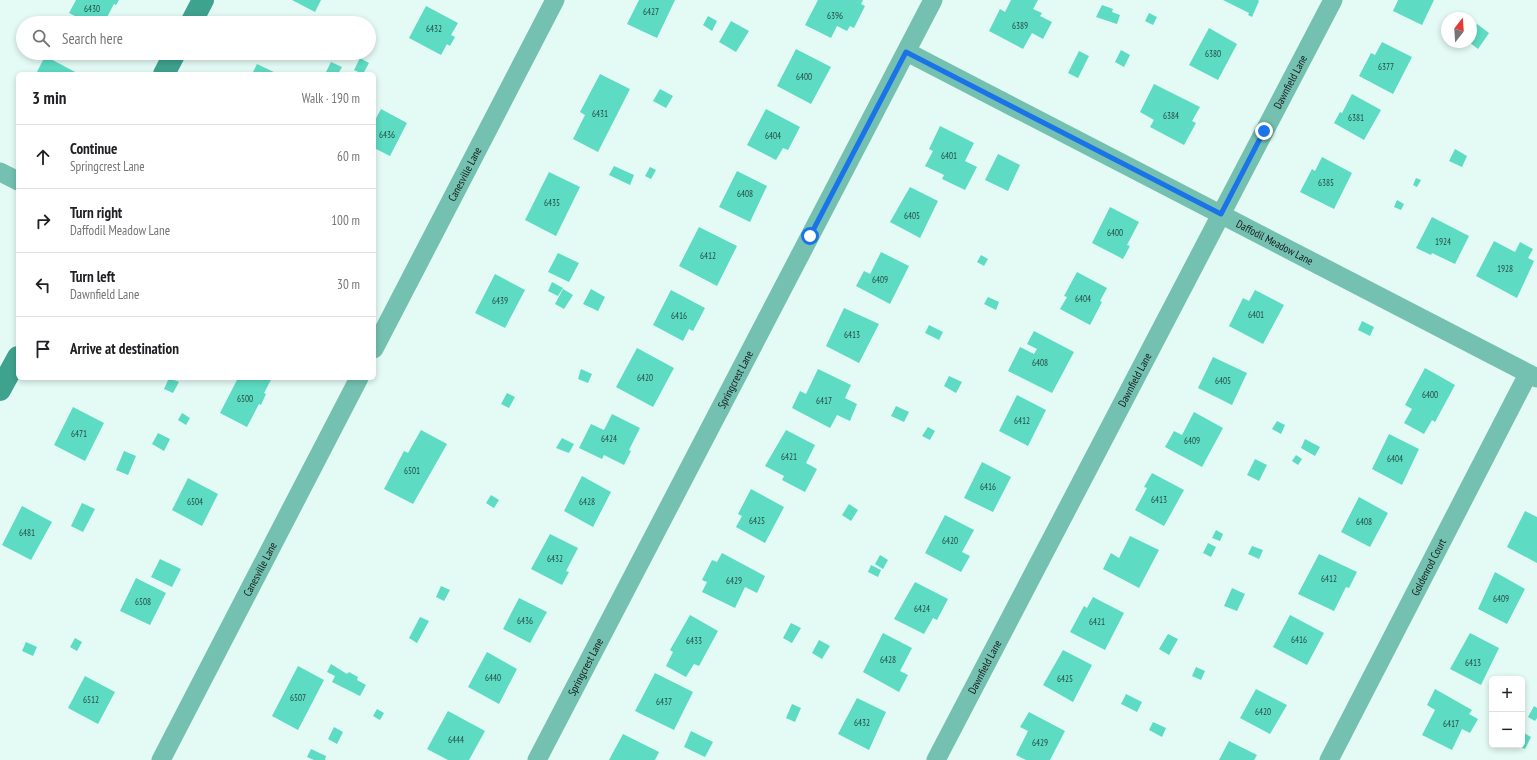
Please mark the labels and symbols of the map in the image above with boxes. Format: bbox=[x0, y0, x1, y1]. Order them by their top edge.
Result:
house number: 6430 bbox=[84, 3, 100, 14]
house number: 6427 bbox=[643, 6, 659, 17]
house number: 6396 bbox=[827, 10, 843, 21]
north arrow bbox=[1441, 12, 1477, 48]
house number: 6389 bbox=[1012, 20, 1028, 31]
house number: 6432 bbox=[426, 23, 442, 34]
house number: 6380 bbox=[1205, 48, 1221, 59]
street label: Dawnfield Lane bbox=[1270, 52, 1310, 111]
house number: 6377 bbox=[1378, 61, 1394, 72]
house number: 6400 bbox=[796, 71, 812, 82]
house number: 6431 bbox=[592, 108, 608, 119]
house number: 6384 bbox=[1163, 110, 1179, 121]
house number: 6381 bbox=[1348, 112, 1364, 123]
route end bbox=[1255, 122, 1273, 140]
house number: 6436 bbox=[379, 129, 395, 140]
house number: 6404 bbox=[765, 130, 781, 141]
street label: Canesville Lane bbox=[445, 144, 485, 204]
house number: 6401 bbox=[941, 150, 957, 161]
house number: 6385 bbox=[1318, 177, 1334, 188]
house number: 6408 bbox=[737, 188, 753, 199]
house number: 6435 bbox=[544, 197, 560, 208]
house number: 6405 bbox=[904, 210, 920, 221]
street label: Daffodil Meadow Lane bbox=[1234, 217, 1316, 268]
route start bbox=[801, 227, 819, 245]
house number: 6400 bbox=[1107, 227, 1123, 238]
house number: 1924 bbox=[1435, 236, 1451, 247]
house number: 6412 bbox=[700, 250, 716, 261]
house number: 1928 bbox=[1497, 263, 1513, 274]
house number: 6409 bbox=[872, 274, 888, 285]
house number: 6404 bbox=[1075, 293, 1091, 304]
house number: 6439 bbox=[492, 295, 508, 306]
house number: 6401 bbox=[1248, 309, 1264, 320]
house number: 6416 bbox=[671, 310, 687, 321]
house number: 6413 bbox=[844, 329, 860, 340]
street label: Springcrest Lane bbox=[714, 348, 756, 411]
street label: Dawnfield Lane bbox=[1115, 350, 1155, 409]
house number: 6408 bbox=[1032, 357, 1048, 368]
house number: 6420 bbox=[637, 372, 653, 383]
house number: 6405 bbox=[1215, 375, 1231, 386]
house number: 6400 bbox=[1422, 389, 1438, 400]
house number: 6500 bbox=[237, 393, 253, 404]
house number: 6417 bbox=[816, 395, 832, 406]
house number: 6412 bbox=[1014, 415, 1030, 426]
house number: 6471 bbox=[71, 428, 87, 439]
house number: 6424 bbox=[601, 433, 617, 444]
house number: 6409 bbox=[1184, 435, 1200, 446]
house number: 6421 bbox=[781, 451, 797, 462]
house number: 6404 bbox=[1387, 453, 1403, 464]
house number: 6501 bbox=[404, 465, 420, 476]
house number: 6416 bbox=[980, 481, 996, 492]
house number: 6413 bbox=[1151, 494, 1167, 505]
house number: 6504 bbox=[187, 496, 203, 507]
house number: 6428 bbox=[579, 496, 595, 507]
house number: 6425 bbox=[749, 515, 765, 526]
house number: 6408 bbox=[1356, 516, 1372, 527]
house number: 6481 bbox=[19, 527, 35, 538]
house number: 6420 bbox=[942, 535, 958, 546]
street label: Goldenrod Court bbox=[1408, 536, 1449, 598]
street label: Canesville Lane bbox=[240, 539, 280, 599]
house number: 6432 bbox=[547, 553, 563, 564]
house number: 6412 bbox=[1321, 573, 1337, 584]
house number: 6429 bbox=[726, 575, 742, 586]
house number: 6409 bbox=[1493, 593, 1509, 604]
house number: 6508 bbox=[135, 596, 151, 607]
house number: 6424 bbox=[914, 603, 930, 614]
house number: 6436 bbox=[517, 615, 533, 626]
house number: 6421 bbox=[1089, 616, 1105, 627]
house number: 6416 bbox=[1291, 634, 1307, 645]
street label: Springcrest Lane bbox=[565, 635, 607, 698]
house number: 6433 bbox=[686, 635, 702, 646]
street label: Dawnfield Lane bbox=[965, 637, 1005, 696]
house number: 6428 bbox=[880, 654, 896, 665]
house number: 6413 bbox=[1465, 657, 1481, 668]
house number: 6440 bbox=[485, 672, 501, 683]
house number: 6425 bbox=[1057, 673, 1073, 684]
house number: 6507 bbox=[290, 692, 306, 703]
house number: 6512 bbox=[83, 694, 99, 705]
house number: 6437 bbox=[656, 696, 672, 707]
house number: 6420 bbox=[1255, 706, 1271, 717]
house number: 6432 bbox=[854, 717, 870, 728]
house number: 6417 bbox=[1443, 718, 1459, 729]
house number: 6444 bbox=[448, 734, 464, 745]
house number: 6429 bbox=[1032, 737, 1048, 748]

